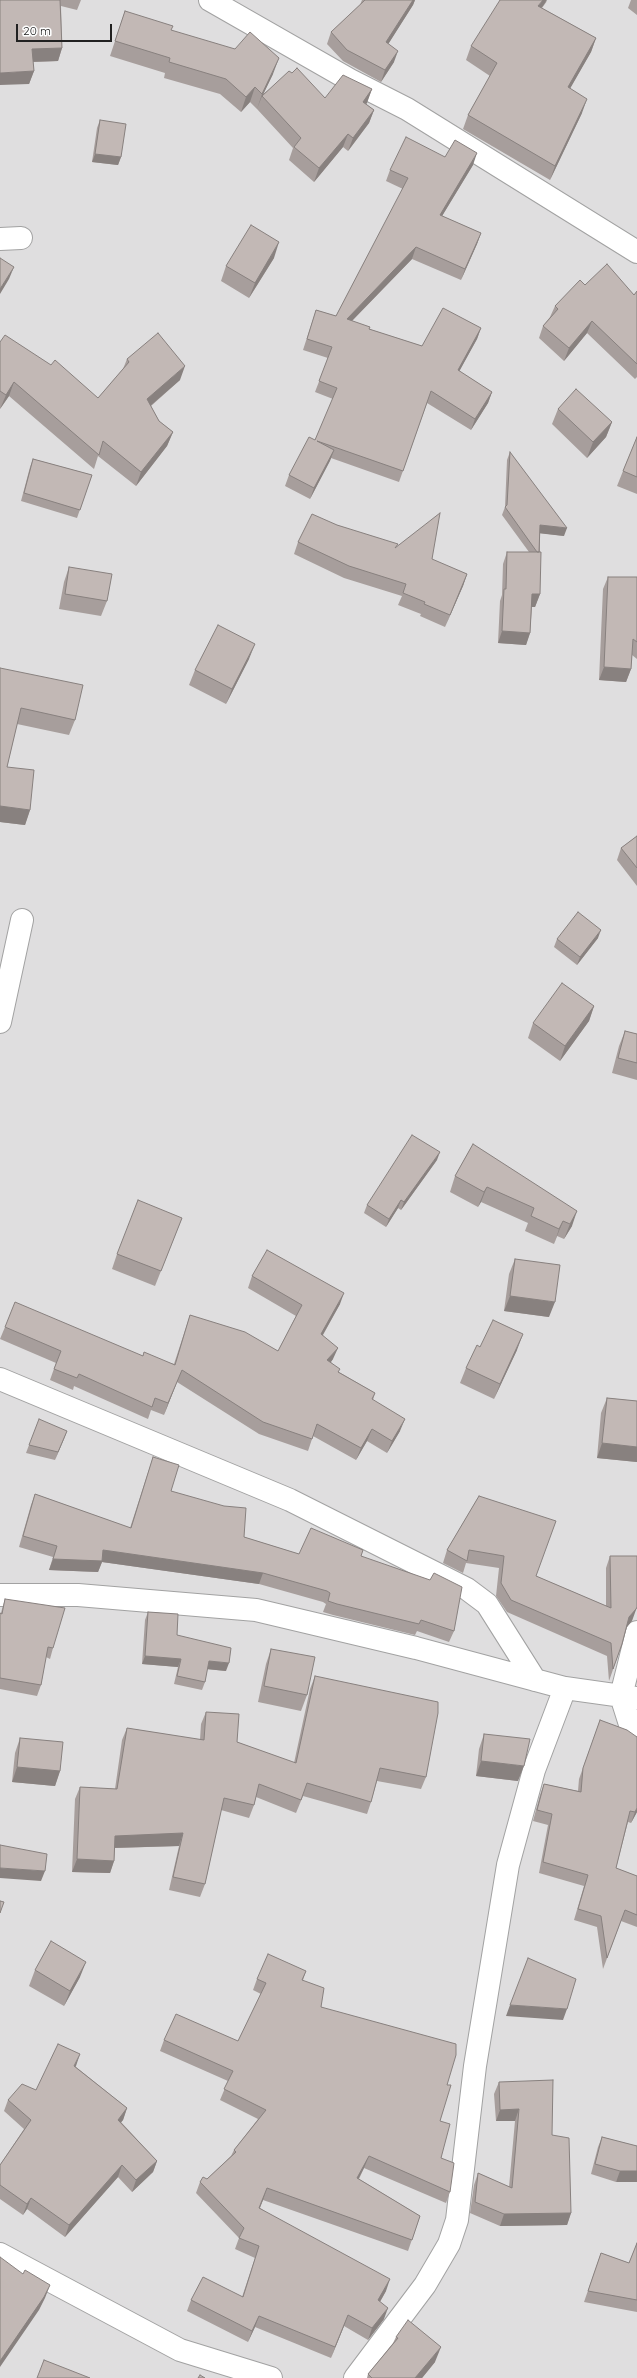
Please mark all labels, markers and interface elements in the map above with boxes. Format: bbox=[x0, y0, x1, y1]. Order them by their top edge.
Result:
scale bar bbox=[18, 16, 114, 42]
text: 20 m bbox=[23, 23, 51, 38]

